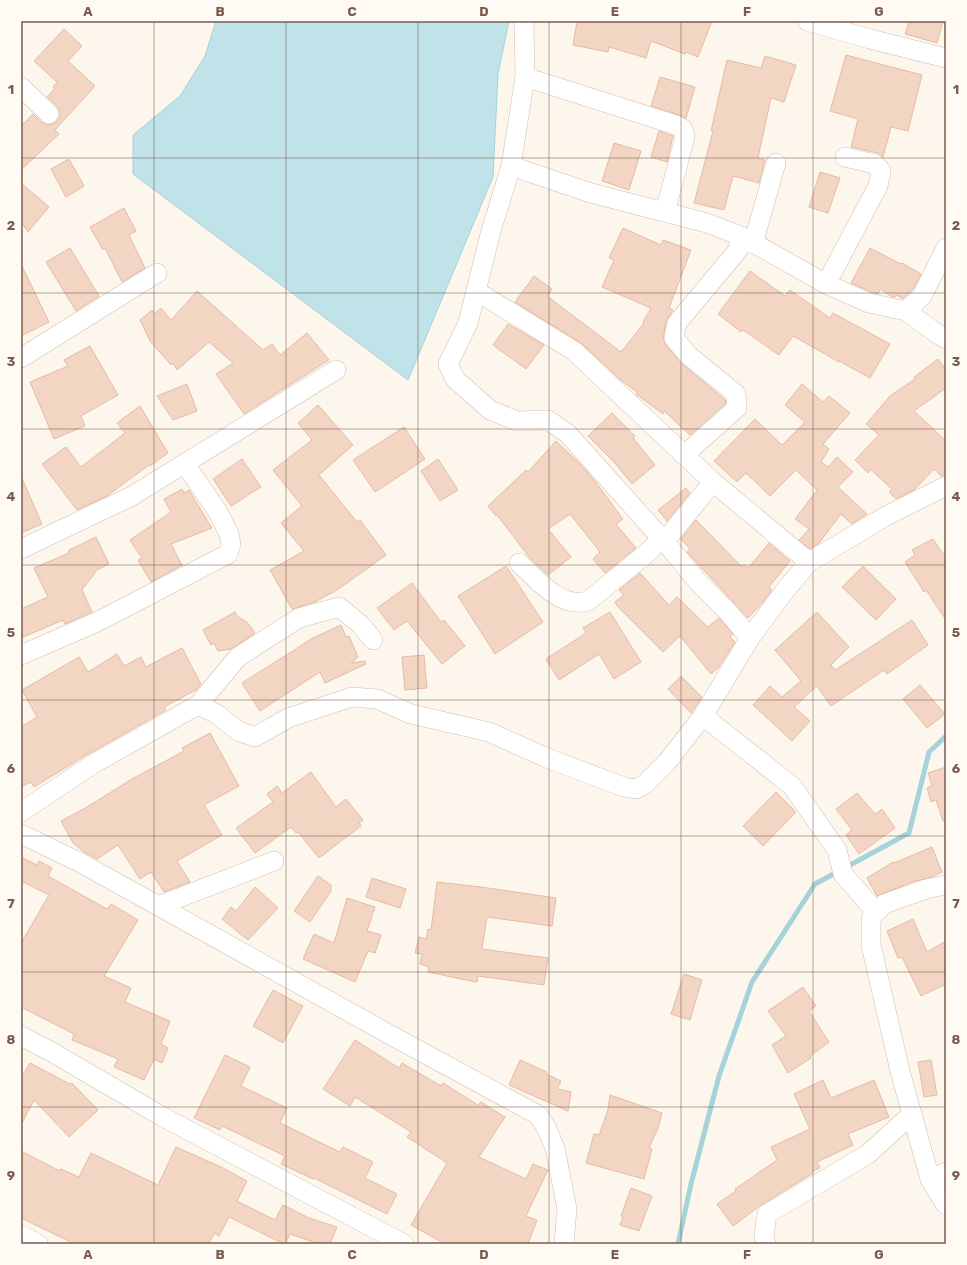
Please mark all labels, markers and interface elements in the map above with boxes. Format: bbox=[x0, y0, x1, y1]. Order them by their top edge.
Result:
text: A bbox=[83, 4, 93, 19]
text: B bbox=[215, 4, 225, 19]
text: C bbox=[347, 4, 357, 19]
text: D bbox=[479, 4, 489, 19]
text: E bbox=[611, 4, 619, 19]
text: F bbox=[743, 4, 751, 19]
text: G bbox=[874, 4, 884, 19]
text: 1 bbox=[8, 82, 14, 97]
text: 1 bbox=[953, 82, 959, 97]
text: 2 bbox=[7, 218, 15, 233]
text: 2 bbox=[952, 218, 960, 233]
text: 3 bbox=[7, 354, 16, 369]
text: 3 bbox=[952, 354, 961, 369]
text: 4 bbox=[7, 489, 16, 504]
text: 4 bbox=[952, 489, 961, 504]
text: 5 bbox=[7, 625, 15, 640]
text: 5 bbox=[952, 625, 960, 640]
text: 6 bbox=[7, 761, 16, 776]
text: 6 bbox=[952, 761, 961, 776]
text: 7 bbox=[7, 896, 15, 911]
text: 7 bbox=[952, 896, 960, 911]
text: 8 bbox=[7, 1032, 16, 1047]
text: 8 bbox=[952, 1032, 961, 1047]
text: 9 bbox=[7, 1168, 15, 1183]
text: 9 bbox=[952, 1168, 960, 1183]
text: A bbox=[83, 1247, 93, 1262]
text: B bbox=[215, 1247, 225, 1262]
text: C bbox=[347, 1247, 357, 1262]
text: D bbox=[479, 1247, 489, 1262]
text: E bbox=[611, 1247, 619, 1262]
text: F bbox=[743, 1247, 751, 1262]
text: G bbox=[874, 1247, 884, 1262]

